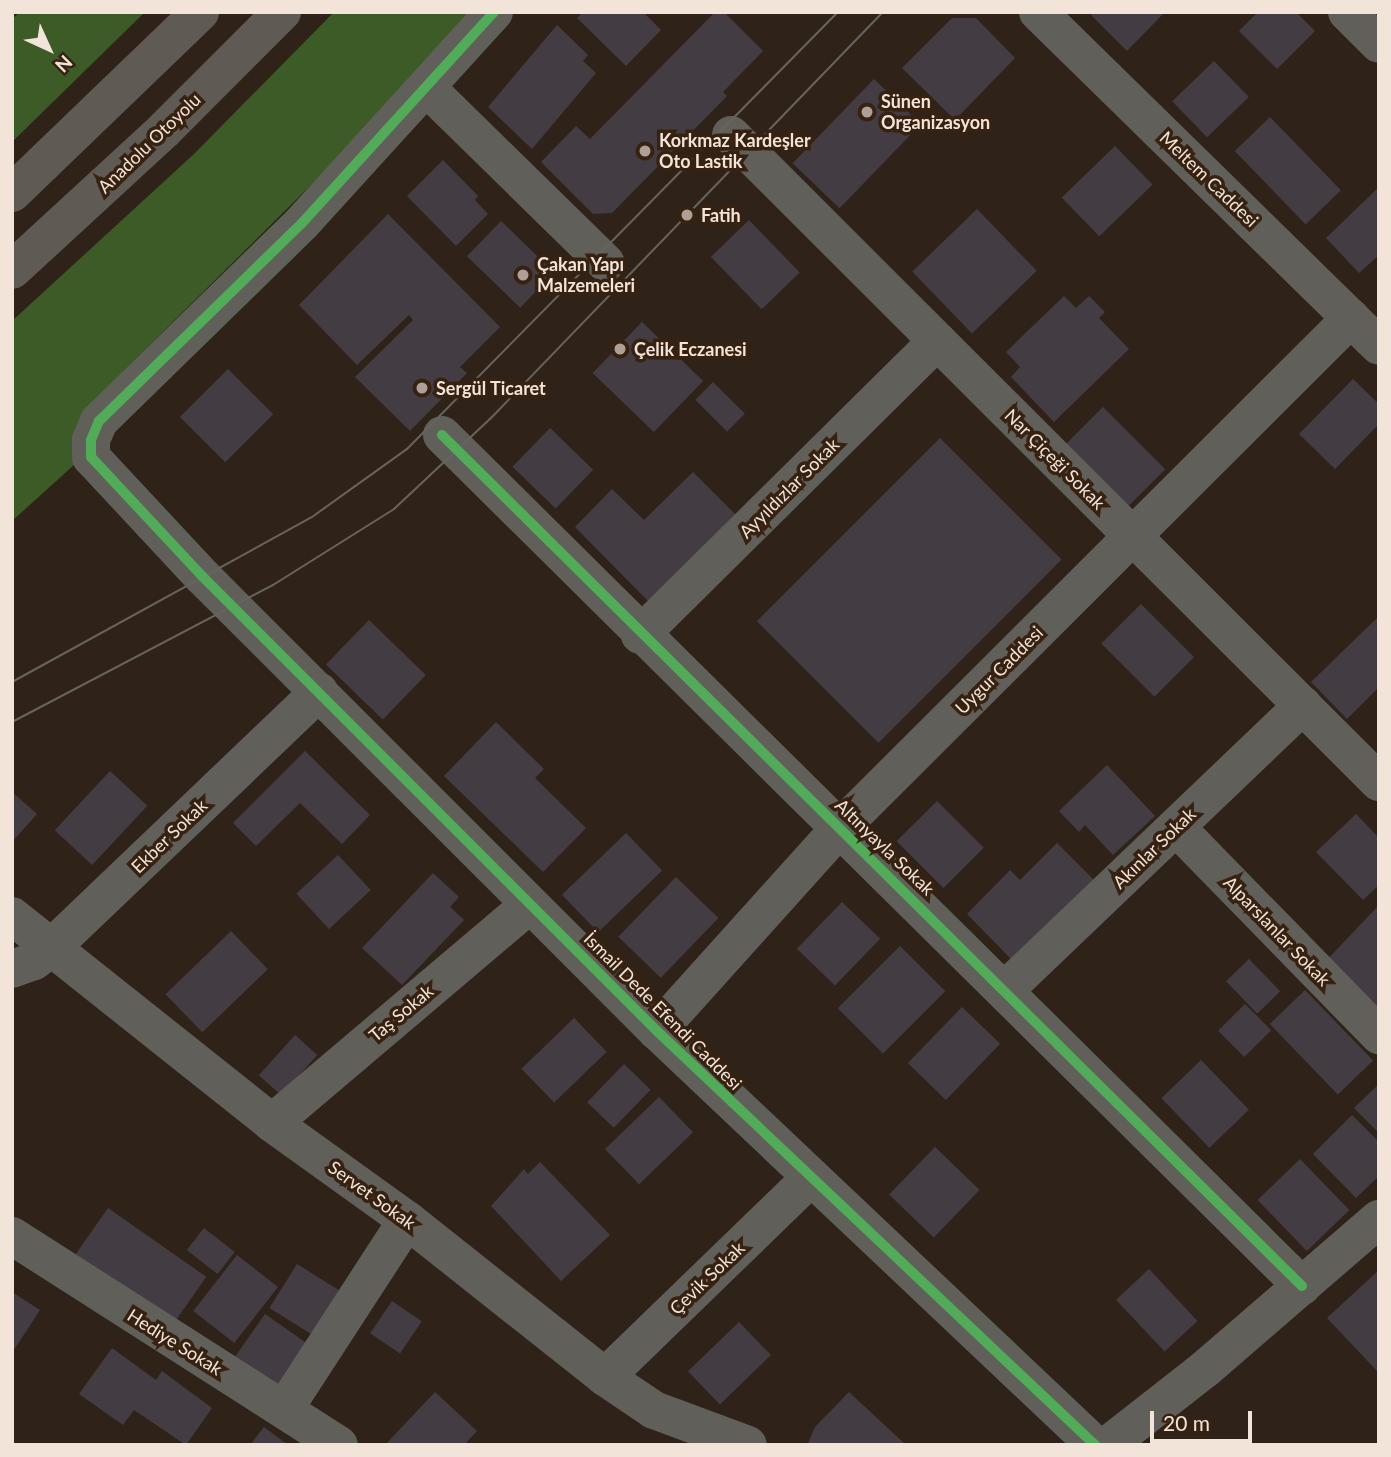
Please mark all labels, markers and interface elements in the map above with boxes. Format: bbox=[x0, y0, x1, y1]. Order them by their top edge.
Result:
north arrow bbox=[14, 14, 84, 84]
text: N bbox=[51, 51, 78, 78]
street label: Anadolu Otoyolu bbox=[93, 89, 205, 197]
place label: Sünen Organizasyon bbox=[881, 91, 990, 134]
marker: Sünen Organizasyon bbox=[859, 104, 875, 120]
street label: Meltem Caddesi bbox=[1155, 127, 1263, 231]
place label: Korkmaz Kardeşler Oto Lastik bbox=[659, 130, 811, 172]
marker: Korkmaz Kardeşler Oto Lastik bbox=[637, 143, 653, 159]
place label: Fatih bbox=[701, 204, 741, 226]
marker: Fatih bbox=[679, 207, 695, 223]
place label: Çakan Yapı Malzemeleri bbox=[537, 254, 635, 296]
marker: Çakan Yapı Malzemeleri bbox=[515, 267, 531, 283]
place label: Çelik Eczanesi bbox=[634, 338, 747, 360]
marker: Çelik Eczanesi bbox=[612, 341, 628, 357]
place label: Sergül Ticaret bbox=[436, 377, 546, 399]
marker: Sergül Ticaret bbox=[414, 380, 430, 396]
street label: Nar Çiçeği Sokak bbox=[1000, 404, 1110, 514]
street label: Ayyıldızlar Sokak bbox=[734, 433, 844, 543]
street label: Uygur Caddesi bbox=[951, 622, 1047, 718]
street label: Ekber Sokak bbox=[126, 794, 212, 878]
street label: Altınyayla Sokak bbox=[831, 794, 939, 900]
street label: Akınlar Sokak bbox=[1108, 803, 1200, 893]
street label: Alparslanlar Sokak bbox=[1219, 872, 1335, 990]
street label: İsmail Dede Efendi Caddesi bbox=[580, 928, 746, 1094]
street label: Taş Sokak bbox=[365, 980, 437, 1046]
street label: Servet Sokak bbox=[324, 1156, 420, 1234]
street label: Çevik Sokak bbox=[665, 1237, 749, 1319]
street label: Hediye Sokak bbox=[124, 1304, 226, 1380]
scale bar bbox=[1153, 1398, 1254, 1442]
text: 20 m bbox=[1163, 1410, 1210, 1435]

